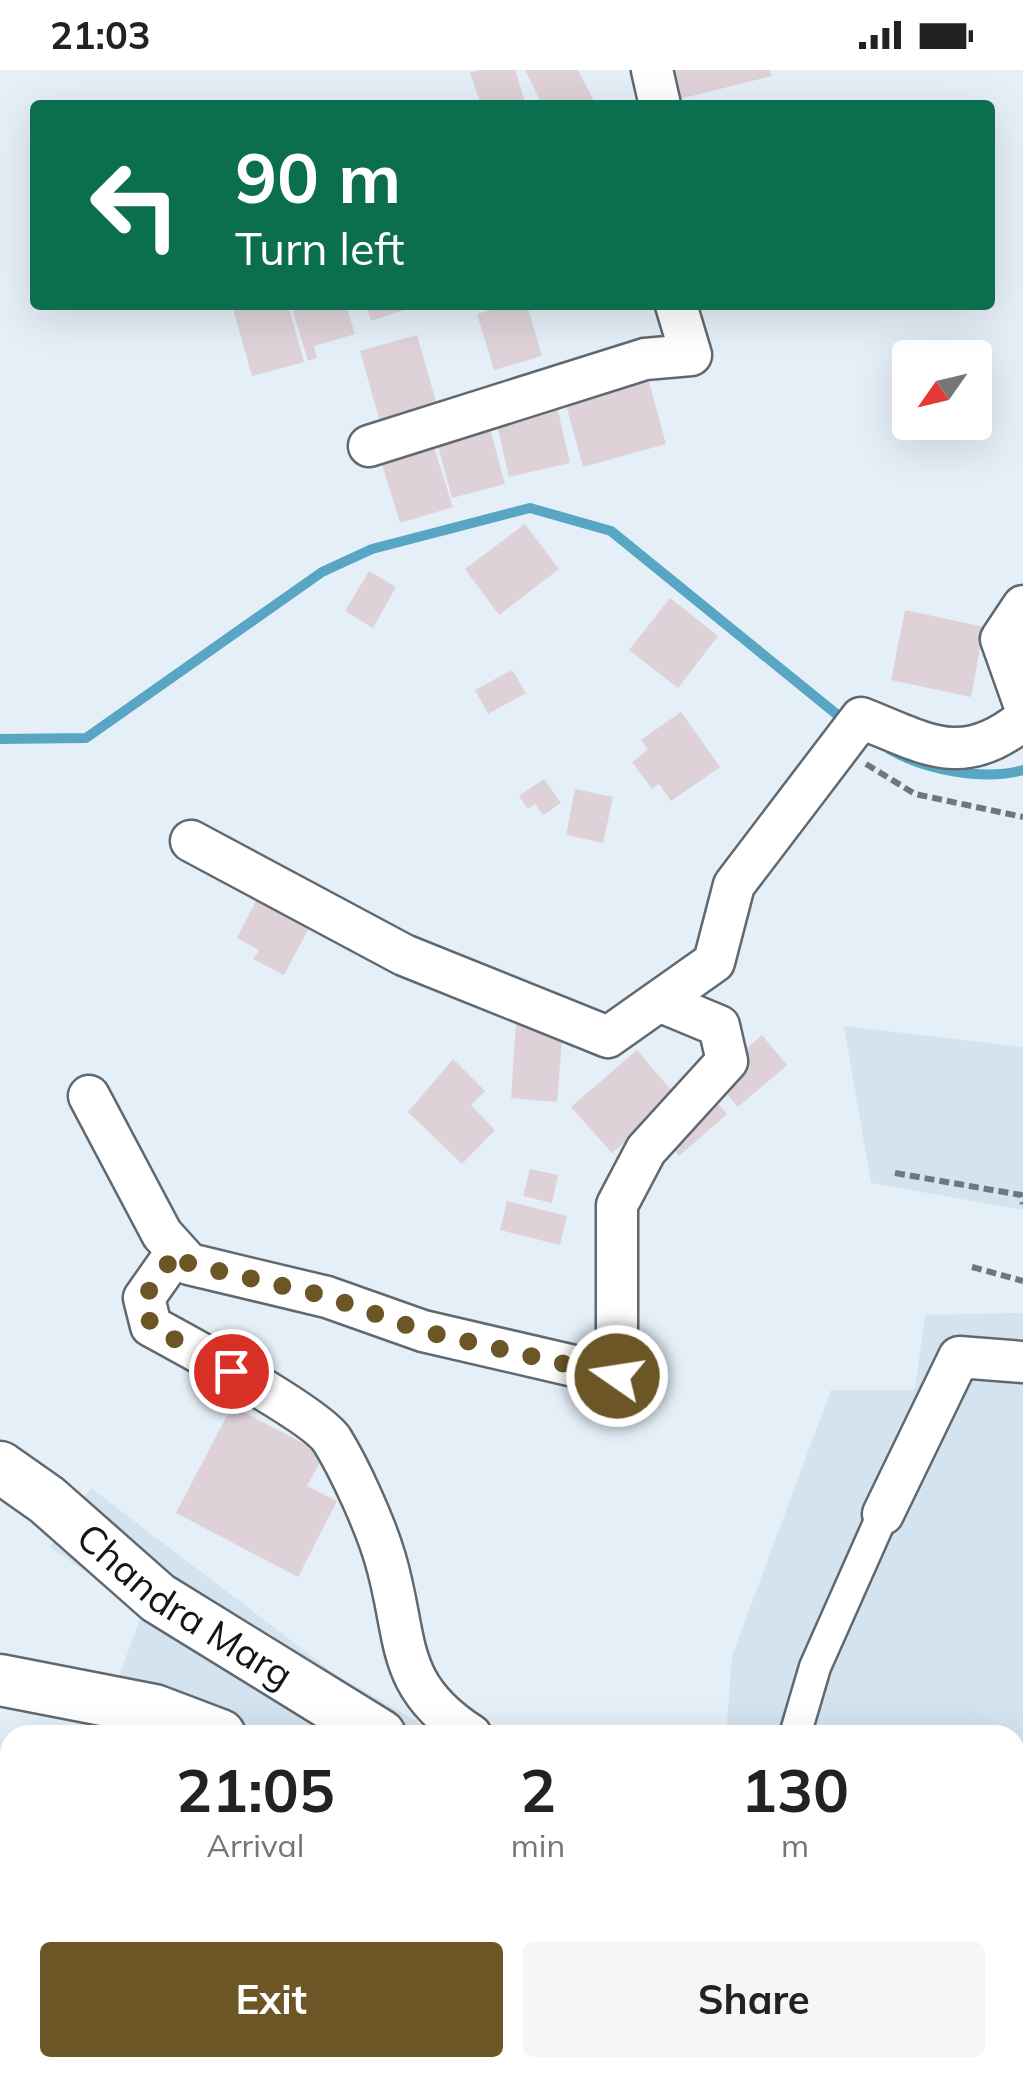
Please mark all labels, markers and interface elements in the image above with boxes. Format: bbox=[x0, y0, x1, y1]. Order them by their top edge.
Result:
text: 21:03 bbox=[50, 11, 151, 59]
text: 90 m bbox=[235, 133, 401, 221]
icon: left bbox=[70, 140, 200, 270]
text: Turn left bbox=[235, 220, 404, 276]
north arrow bbox=[892, 340, 992, 440]
map controls bbox=[892, 340, 992, 440]
position arrow bbox=[565, 1324, 669, 1428]
pin bbox=[189, 1329, 274, 1414]
icon: arrive bbox=[204, 1344, 259, 1399]
street label: Chandra Marg bbox=[67, 1513, 302, 1698]
text: 21:05 bbox=[176, 1752, 335, 1827]
text: 2 bbox=[520, 1752, 556, 1827]
text: 130 bbox=[741, 1752, 849, 1827]
text: Arrival bbox=[206, 1825, 304, 1865]
text: min bbox=[511, 1825, 565, 1865]
text: m bbox=[781, 1825, 809, 1865]
button: Exit bbox=[40, 1942, 503, 2057]
button: Share bbox=[523, 1942, 985, 2057]

